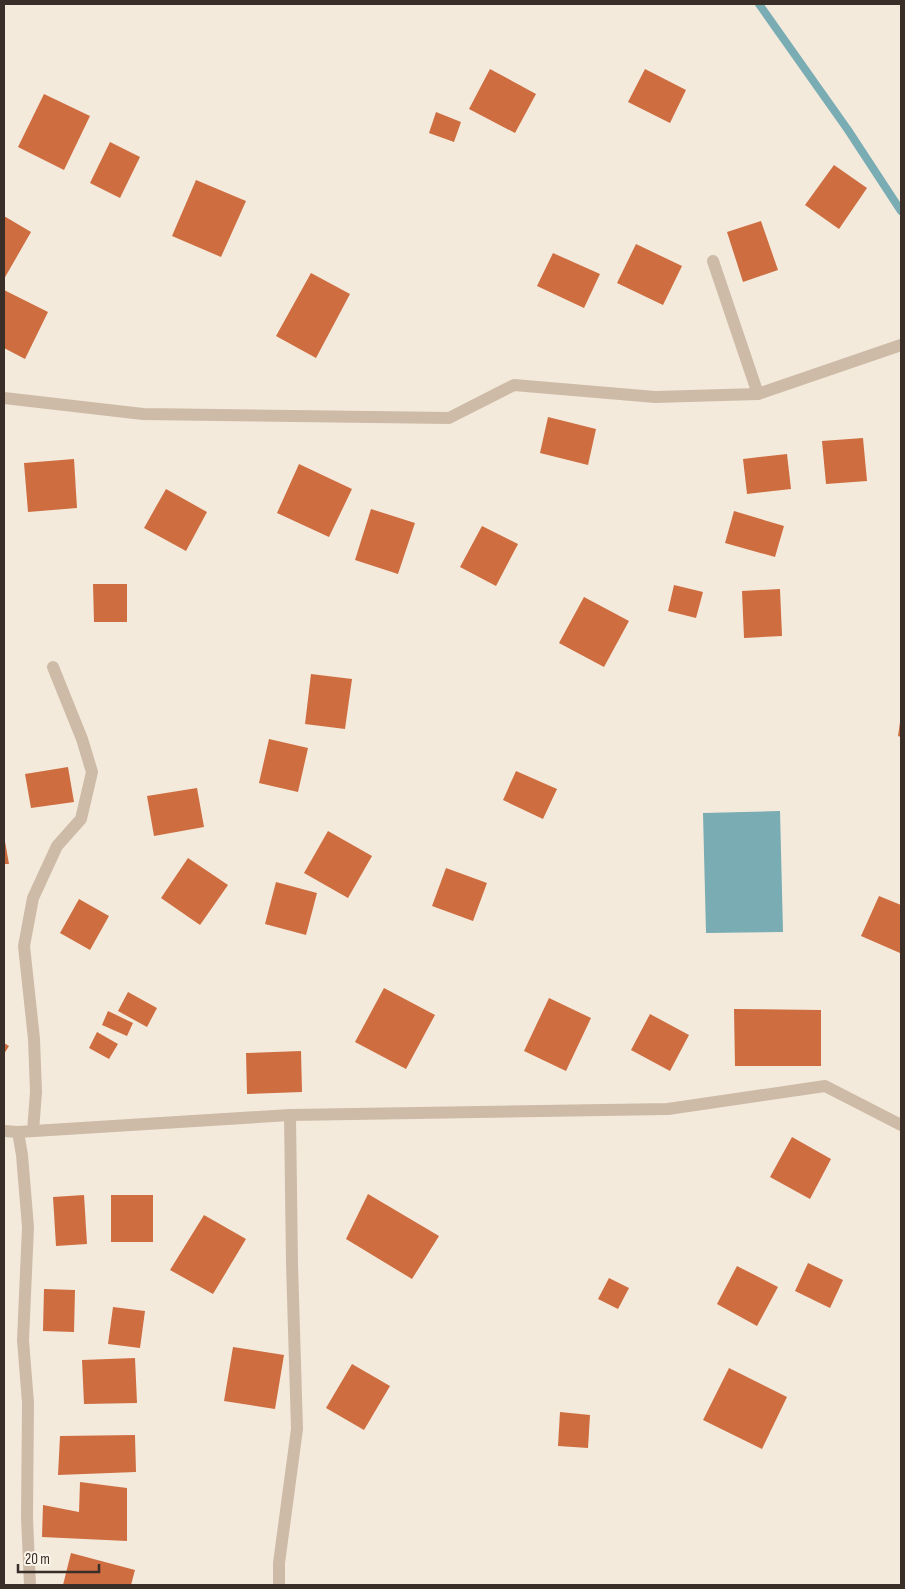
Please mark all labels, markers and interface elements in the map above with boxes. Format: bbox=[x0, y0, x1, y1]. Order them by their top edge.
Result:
scale bar bbox=[18, 1542, 99, 1574]
text: 20 m bbox=[25, 1550, 50, 1569]

